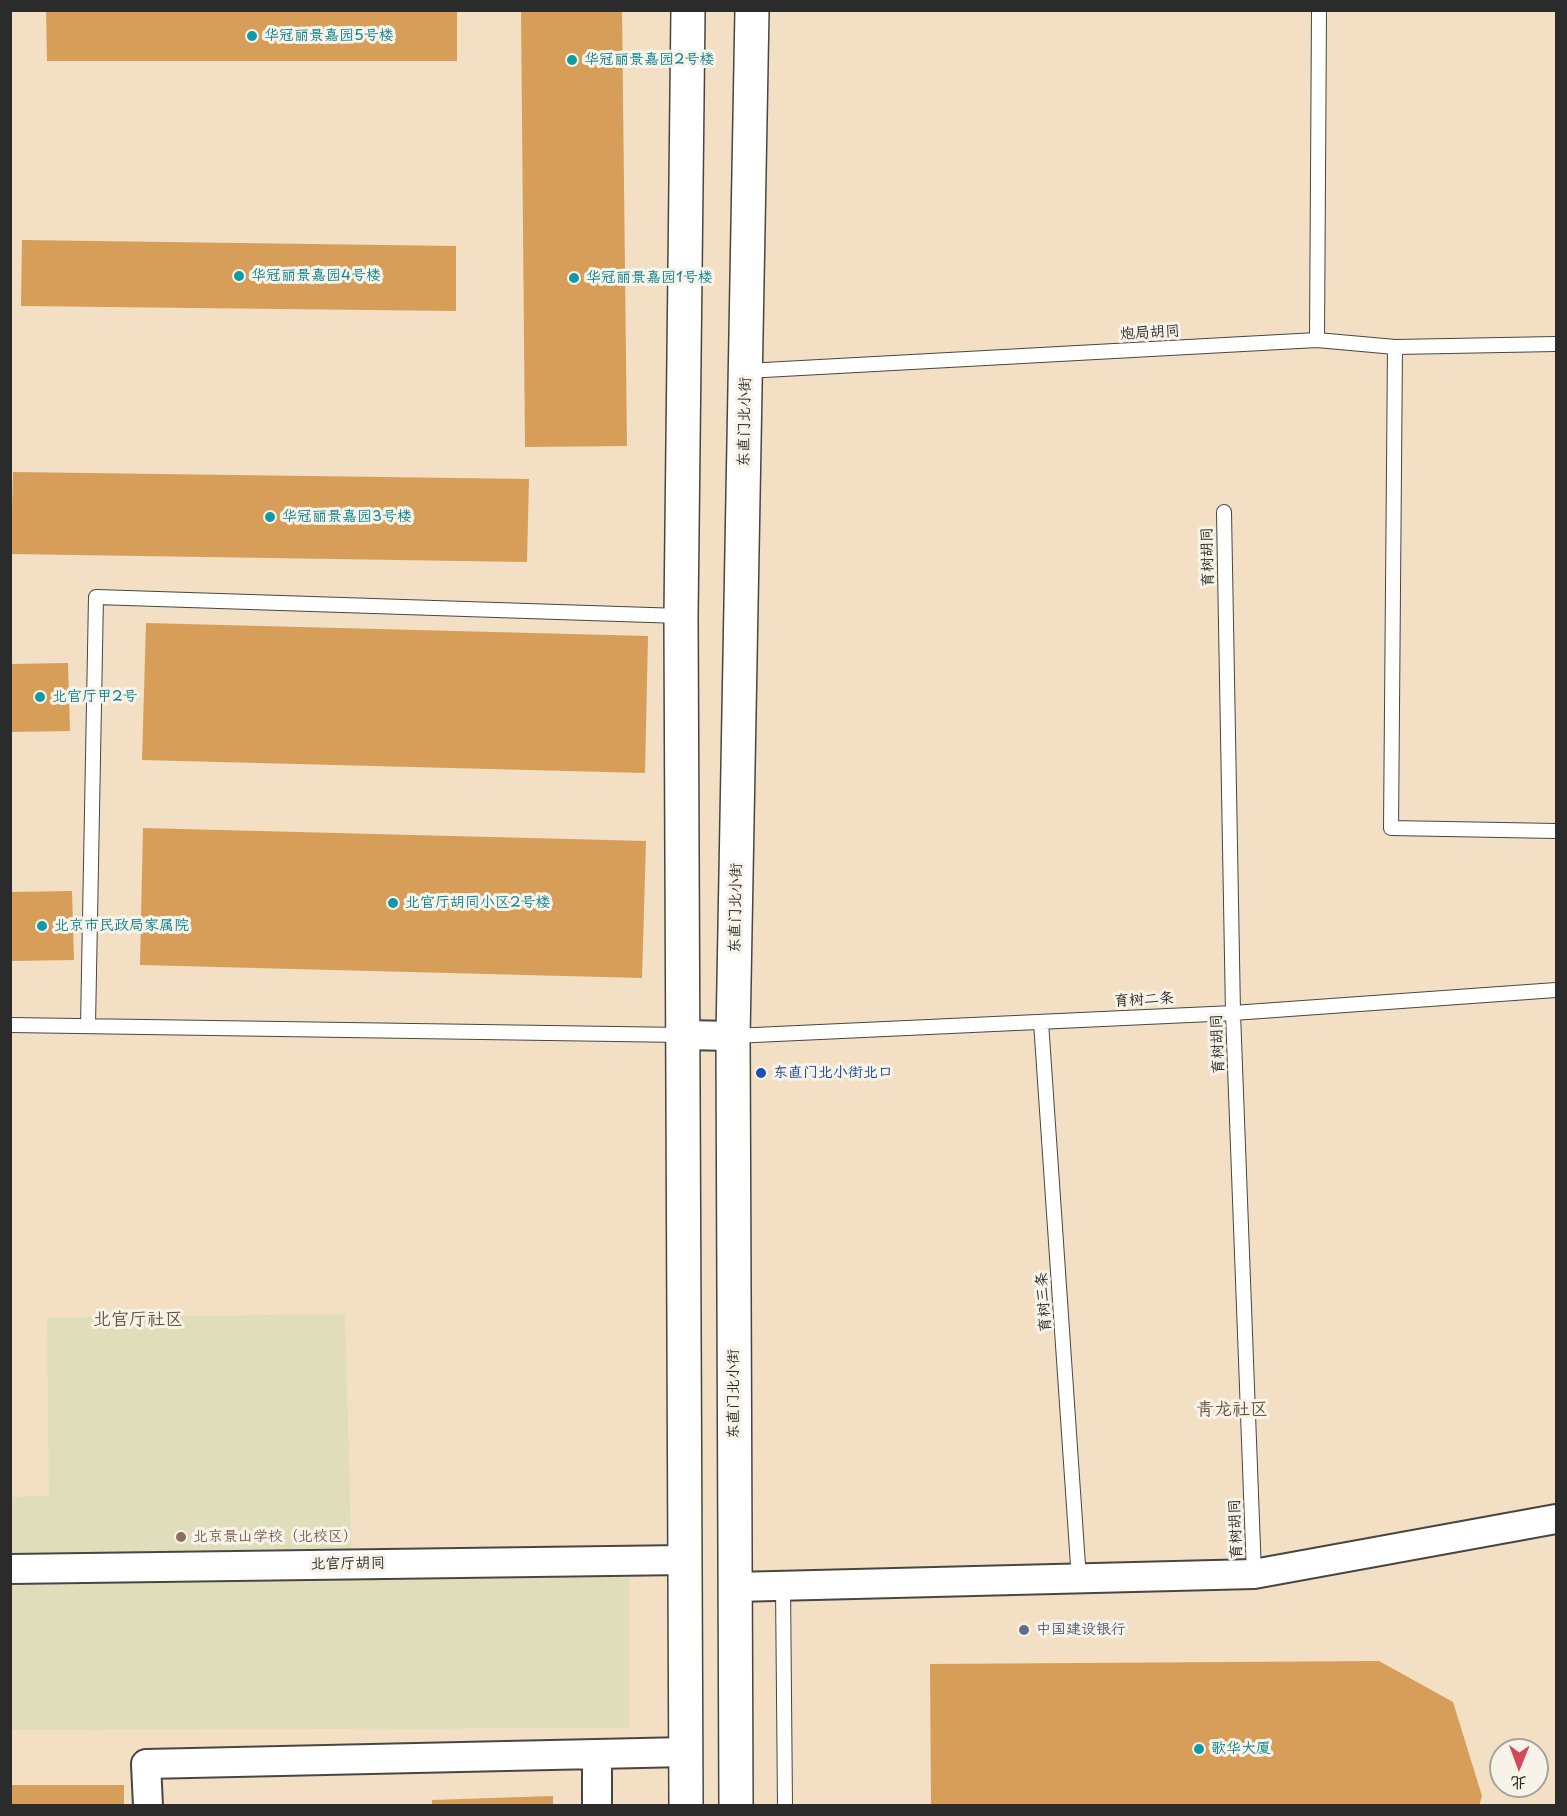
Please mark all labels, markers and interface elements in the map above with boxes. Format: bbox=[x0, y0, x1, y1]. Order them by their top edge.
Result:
place label: 华冠丽景嘉园5号楼 bbox=[264, 27, 394, 45]
marker: 华冠丽景嘉园5号楼 bbox=[245, 29, 259, 43]
place label: 华冠丽景嘉园2号楼 bbox=[584, 51, 715, 69]
marker: 华冠丽景嘉园2号楼 bbox=[565, 53, 579, 67]
place label: 华冠丽景嘉园4号楼 bbox=[251, 267, 381, 285]
marker: 华冠丽景嘉园4号楼 bbox=[232, 269, 246, 283]
place label: 华冠丽景嘉园1号楼 bbox=[586, 269, 713, 287]
marker: 华冠丽景嘉园1号楼 bbox=[567, 271, 581, 285]
street label: 炮局胡同 bbox=[1120, 322, 1180, 344]
street label: 东直门北小街 bbox=[735, 377, 755, 467]
place label: 华冠丽景嘉园3号楼 bbox=[282, 508, 412, 526]
marker: 华冠丽景嘉园3号楼 bbox=[263, 510, 277, 524]
street label: 育树胡同 bbox=[1198, 527, 1218, 587]
place label: 北官厅甲2号 bbox=[52, 688, 138, 706]
marker: 北官厅甲2号 bbox=[33, 690, 47, 704]
street label: 东直门北小街 bbox=[726, 863, 746, 953]
place label: 北官厅胡同小区2号楼 bbox=[405, 894, 551, 912]
marker: 北官厅胡同小区2号楼 bbox=[386, 896, 400, 910]
place label: 北京市民政局家属院 bbox=[54, 917, 189, 935]
marker: 北京市民政局家属院 bbox=[35, 919, 49, 933]
street label: 育树二条 bbox=[1114, 989, 1174, 1011]
street label: 育树胡同 bbox=[1208, 1014, 1228, 1074]
place label: 东直门北小街北口 bbox=[773, 1064, 893, 1082]
marker: 东直门北小街北口 bbox=[754, 1066, 768, 1080]
street label: 育树三条 bbox=[1033, 1271, 1055, 1333]
district label: 北官厅社区 bbox=[93, 1309, 183, 1331]
street label: 东直门北小街 bbox=[725, 1349, 743, 1439]
district label: 青龙社区 bbox=[1196, 1399, 1268, 1421]
street label: 育树胡同 bbox=[1226, 1499, 1246, 1559]
place label: 北京景山学校（北校区） bbox=[193, 1528, 358, 1546]
marker: 北京景山学校（北校区） bbox=[174, 1530, 188, 1544]
street label: 北官厅胡同 bbox=[310, 1554, 386, 1574]
place label: 中国建设银行 bbox=[1036, 1621, 1126, 1639]
marker: 中国建设银行 bbox=[1017, 1623, 1031, 1637]
north arrow bbox=[1489, 1738, 1549, 1798]
place label: 歌华大厦 bbox=[1211, 1740, 1271, 1758]
marker: 歌华大厦 bbox=[1192, 1742, 1206, 1756]
text: 北 bbox=[1511, 1772, 1527, 1796]

